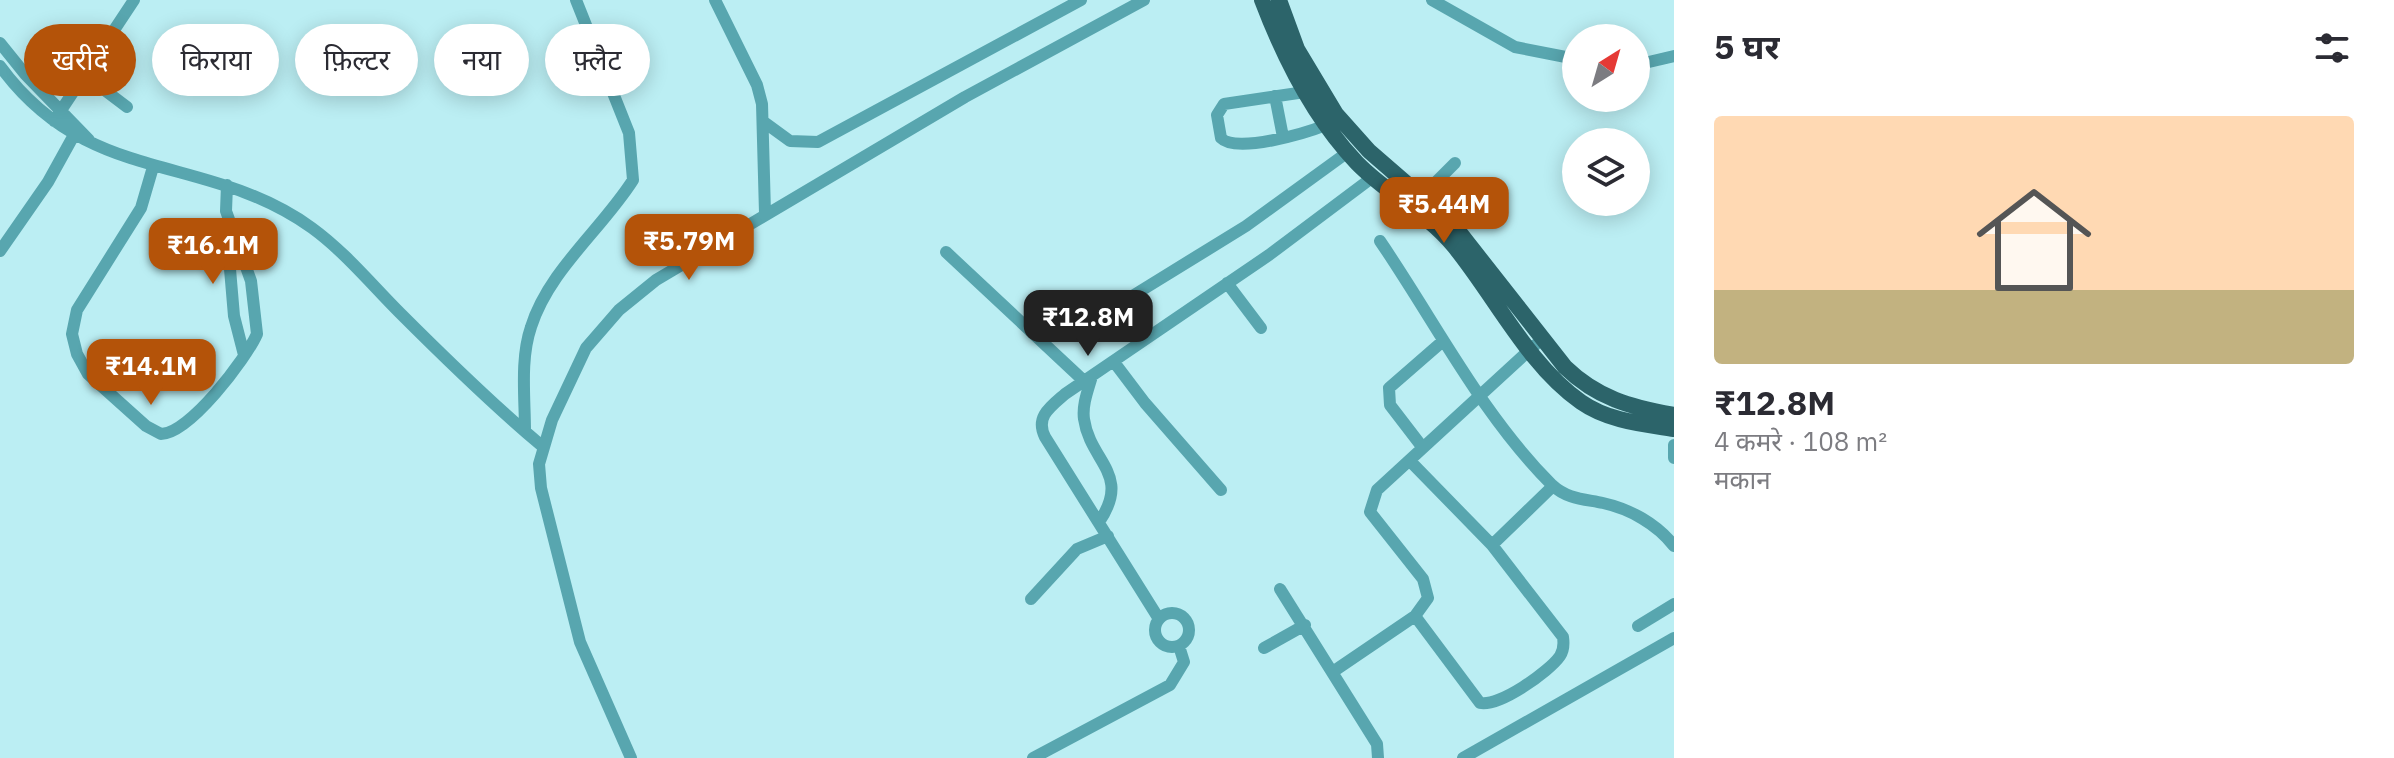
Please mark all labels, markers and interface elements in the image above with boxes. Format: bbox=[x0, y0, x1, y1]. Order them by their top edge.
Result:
chip: खरीदें bbox=[24, 24, 136, 96]
chip: किराया bbox=[152, 24, 279, 96]
chip: फ़िल्टर bbox=[295, 24, 418, 96]
chip: नया bbox=[434, 24, 529, 96]
chip: फ़्लैट bbox=[545, 24, 650, 96]
north arrow bbox=[1562, 24, 1650, 112]
map controls bbox=[1562, 24, 1650, 216]
text: 5 घर bbox=[1714, 24, 1779, 68]
icon: filters bbox=[2310, 26, 2354, 70]
button: layers bbox=[1562, 128, 1650, 216]
icon: home bbox=[1962, 168, 2106, 312]
pin: ₹5.44M bbox=[1379, 177, 1509, 245]
text: ₹5.44M bbox=[1398, 186, 1490, 220]
pin: ₹5.79M bbox=[624, 214, 754, 282]
pin: ₹16.1M bbox=[148, 218, 278, 286]
text: ₹5.79M bbox=[643, 223, 735, 257]
text: ₹16.1M bbox=[167, 227, 259, 261]
pin: ₹12.8M bbox=[1023, 290, 1153, 358]
text: ₹12.8M bbox=[1042, 299, 1134, 333]
pin: ₹14.1M bbox=[86, 339, 216, 407]
text: ₹14.1M bbox=[105, 348, 197, 382]
text: ₹12.8M bbox=[1714, 380, 1835, 424]
text: 4 कमरे · 108 m² bbox=[1714, 424, 1887, 458]
text: मकान bbox=[1714, 462, 1771, 496]

